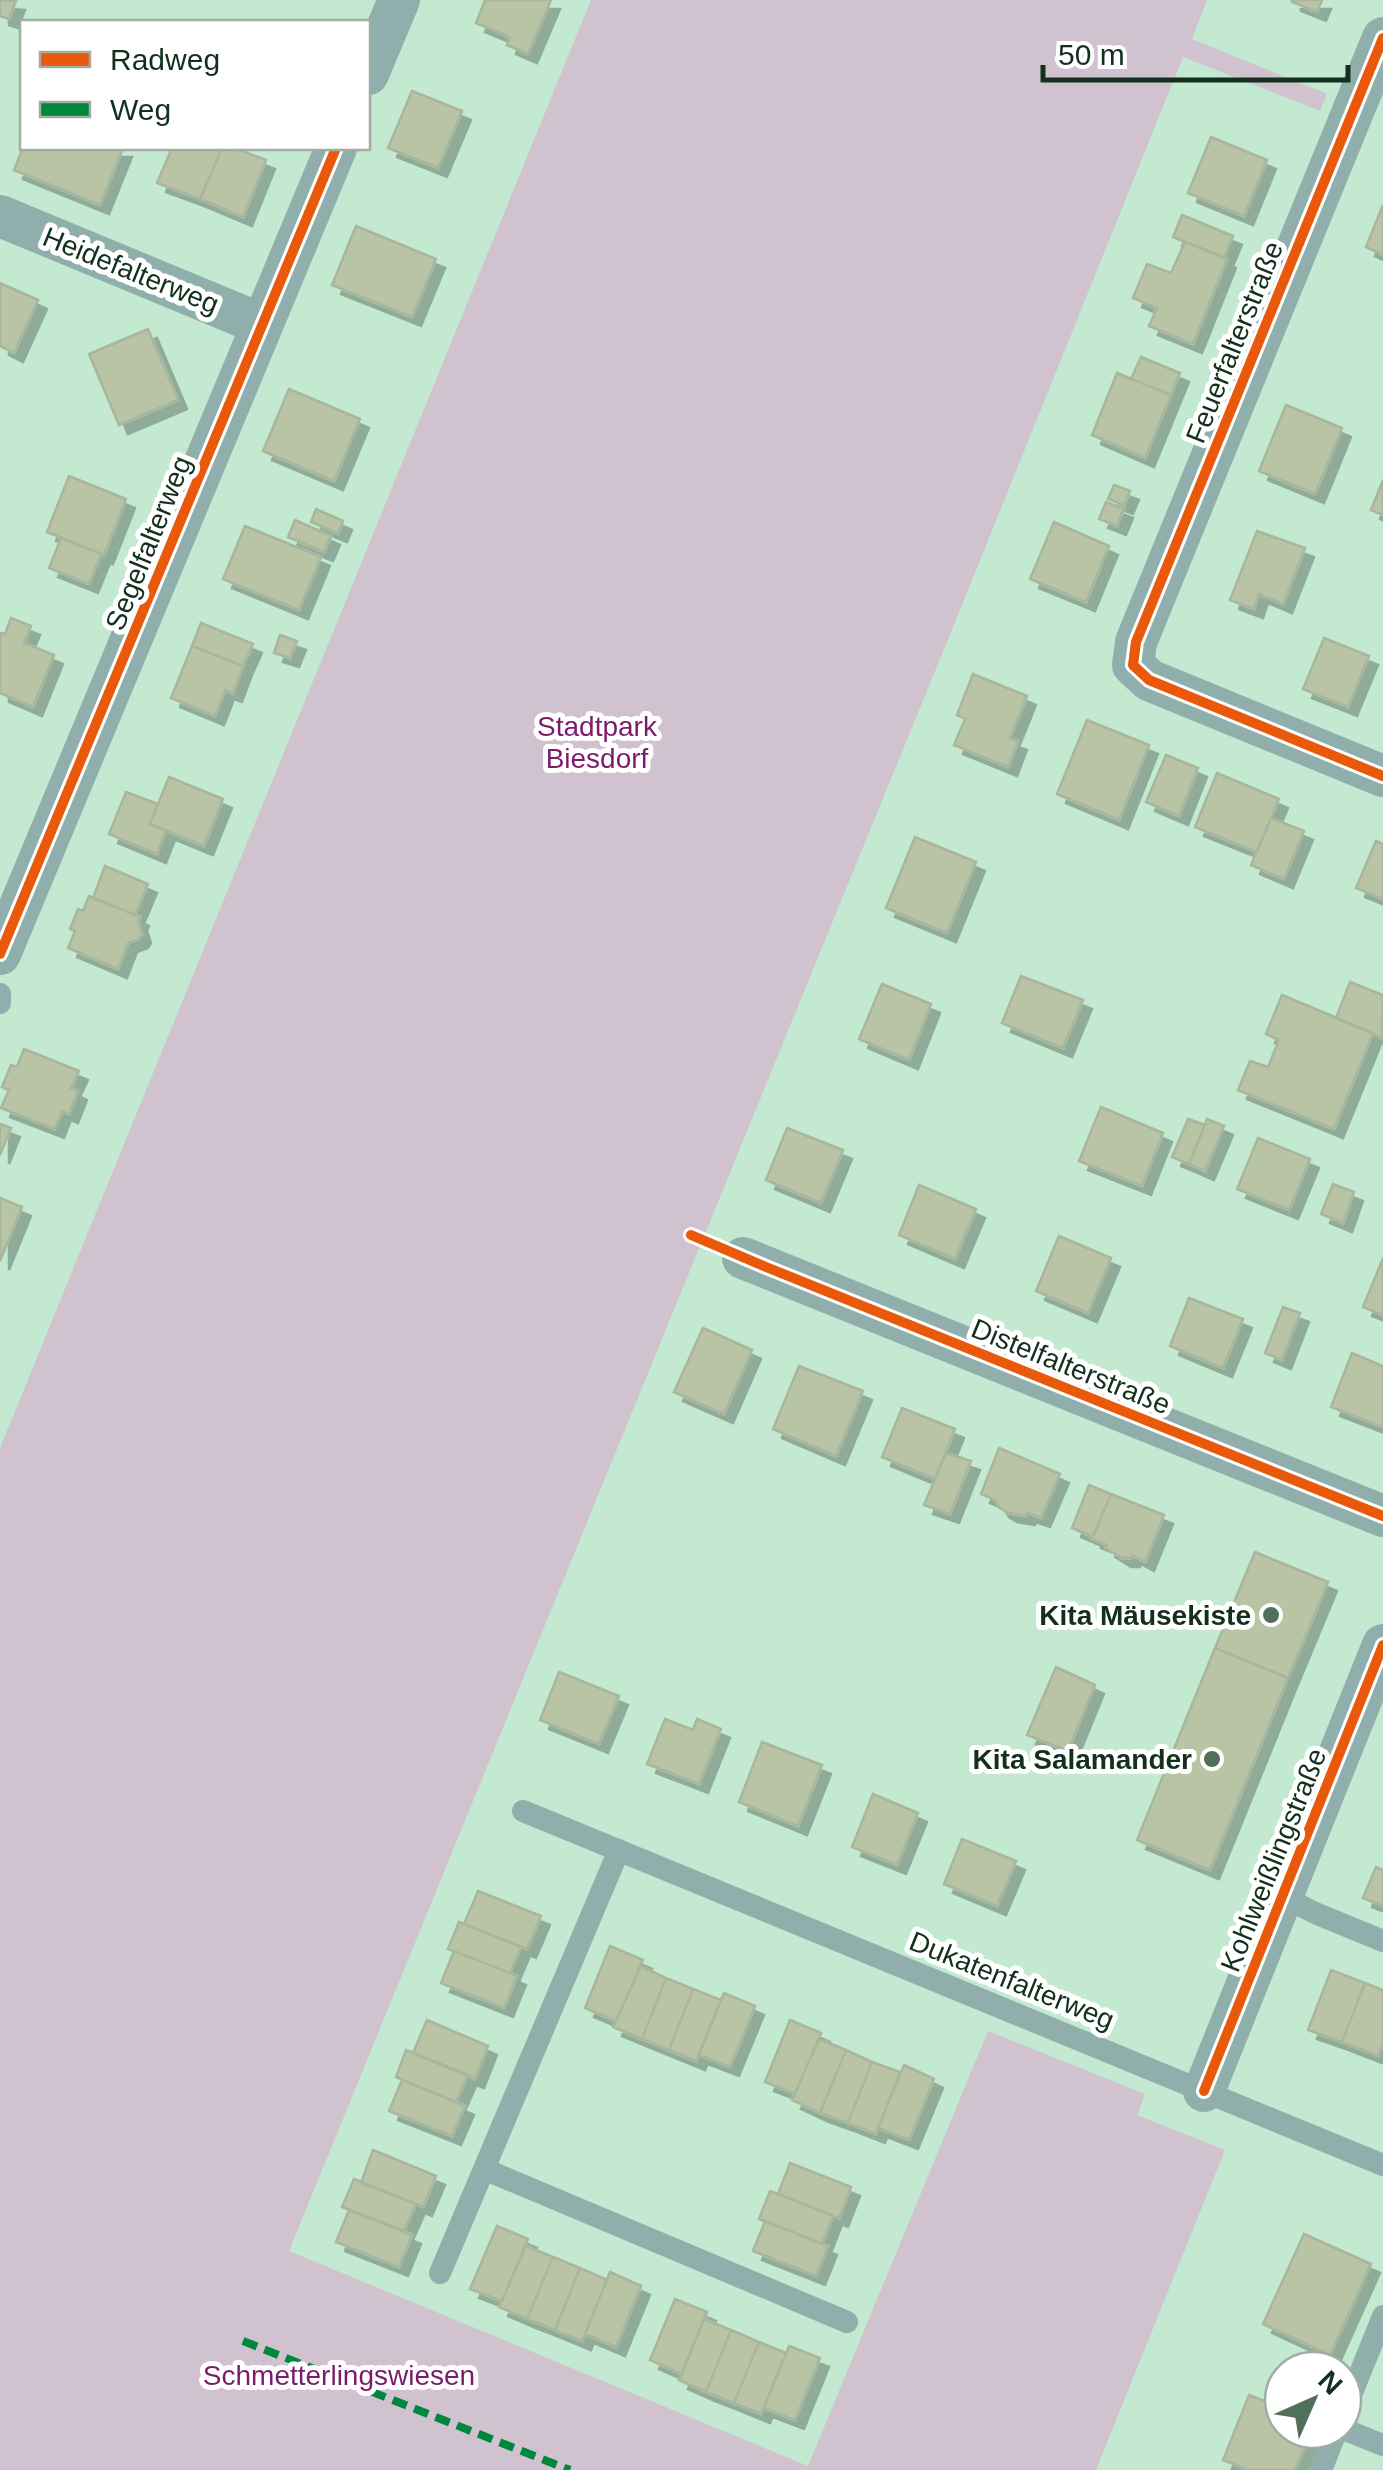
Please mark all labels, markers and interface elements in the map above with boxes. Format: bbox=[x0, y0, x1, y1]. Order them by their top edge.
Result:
legend bbox=[20, 20, 370, 150]
scale bar bbox=[1043, 20, 1348, 82]
text: 50 m bbox=[1058, 38, 1125, 71]
text: Radweg bbox=[110, 43, 220, 76]
text: Weg bbox=[110, 93, 171, 126]
street label: Heidefalterweg bbox=[38, 221, 223, 320]
street label: Feuerfalterstraße bbox=[1180, 237, 1289, 448]
street label: Segelfalterweg bbox=[99, 452, 198, 635]
park label: Stadtpark Biesdorf bbox=[537, 711, 658, 774]
street label: Distelfalterstraße bbox=[967, 1312, 1175, 1420]
place label: Kita Mäusekiste bbox=[1039, 1600, 1251, 1631]
marker: Kita Mäusekiste bbox=[1260, 1604, 1282, 1626]
place label: Kita Salamander bbox=[973, 1744, 1192, 1775]
street label: Kohlweißlingstraße bbox=[1214, 1744, 1332, 1976]
marker: Kita Salamander bbox=[1201, 1748, 1223, 1770]
street label: Dukatenfalterweg bbox=[905, 1925, 1119, 2036]
north arrow bbox=[1263, 2350, 1363, 2450]
park label: Schmetterlingswiesen bbox=[203, 2360, 475, 2391]
text: N bbox=[1312, 2365, 1348, 2401]

